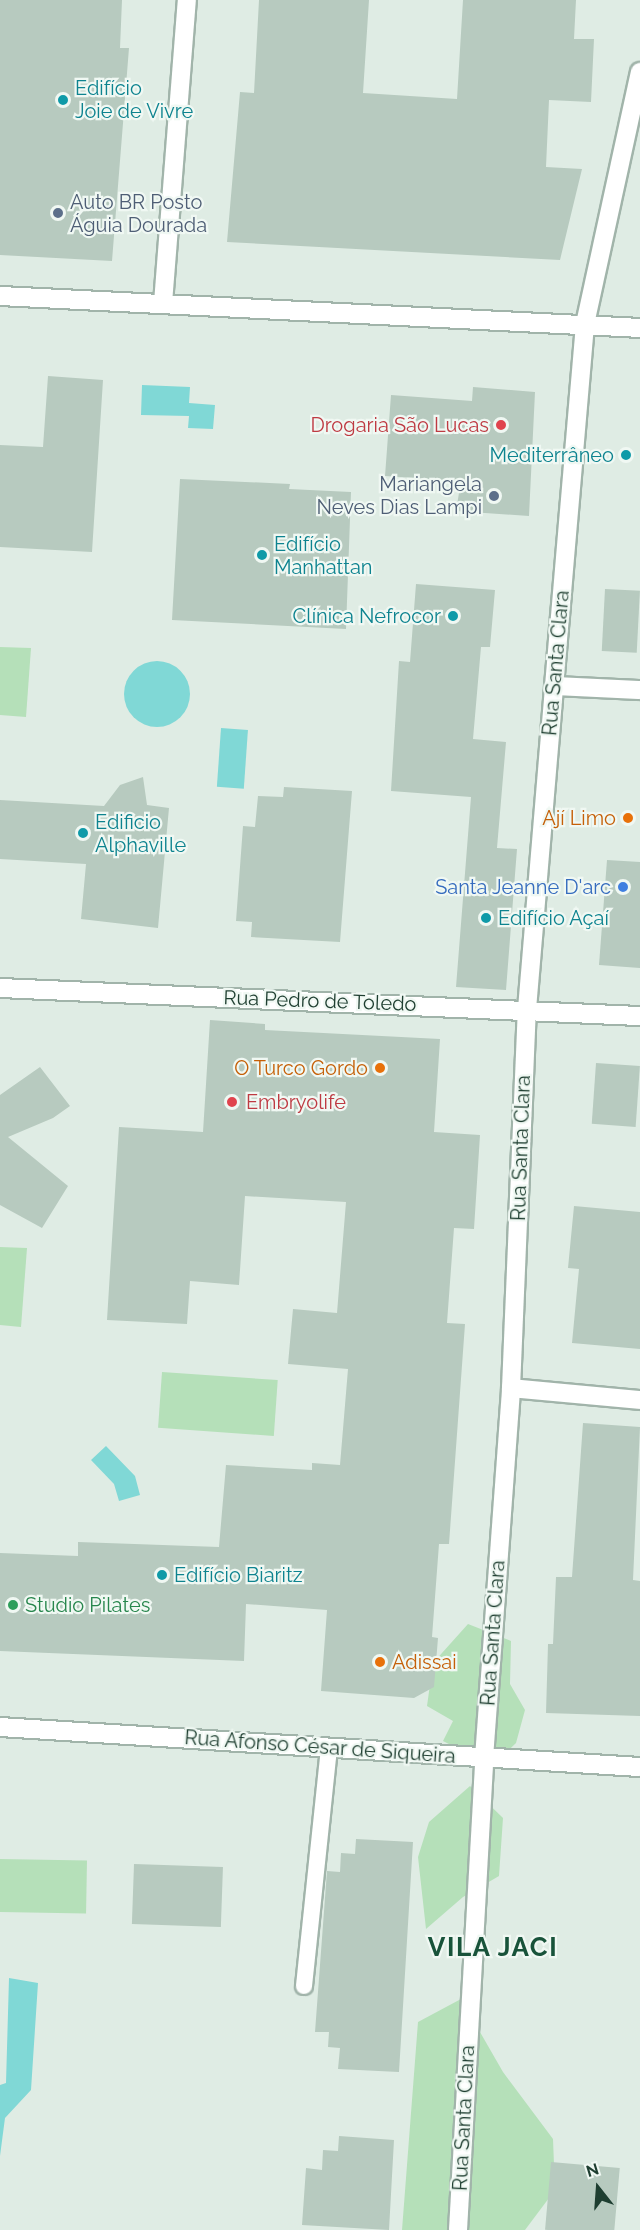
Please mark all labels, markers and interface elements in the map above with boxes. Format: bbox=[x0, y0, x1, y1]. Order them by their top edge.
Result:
place label: Edifício Joie de Vivre bbox=[75, 77, 194, 124]
marker: Edifício Joie de Vivre bbox=[56, 93, 70, 107]
place label: Auto BR Posto Águia Dourada bbox=[70, 190, 207, 237]
marker: Auto BR Posto Águia Dourada bbox=[51, 206, 65, 220]
place label: Drogaria São Lucas bbox=[310, 413, 489, 437]
marker: Drogaria São Lucas bbox=[494, 418, 508, 432]
place label: Mediterrâneo bbox=[490, 443, 614, 467]
marker: Mediterrâneo bbox=[619, 448, 633, 462]
place label: Mariangela Neves Dias Lampi bbox=[317, 472, 482, 519]
marker: Mariangela Neves Dias Lampi bbox=[487, 489, 501, 503]
place label: Edifício Manhattan bbox=[274, 532, 372, 579]
marker: Edifício Manhattan bbox=[255, 548, 269, 562]
street label: Rua Santa Clara bbox=[538, 589, 574, 737]
place label: Clínica Nefrocor bbox=[293, 604, 441, 628]
marker: Clínica Nefrocor bbox=[446, 609, 460, 623]
place label: Ají Limo bbox=[542, 806, 616, 830]
place label: Edificio Alphaville bbox=[95, 810, 186, 857]
marker: Ají Limo bbox=[621, 811, 635, 825]
marker: Edificio Alphaville bbox=[76, 826, 90, 840]
place label: Santa Jeanne D'arc bbox=[435, 875, 611, 899]
marker: Santa Jeanne D'arc bbox=[616, 880, 630, 894]
place label: Edifício Açaí bbox=[498, 906, 609, 930]
marker: Edifício Açaí bbox=[479, 911, 493, 925]
street label: Rua Pedro de Toledo bbox=[223, 986, 417, 1016]
place label: O Turco Gordo bbox=[234, 1056, 368, 1080]
marker: O Turco Gordo bbox=[373, 1061, 387, 1075]
street label: Rua Santa Clara bbox=[506, 1075, 536, 1221]
place label: Embryolife bbox=[246, 1090, 346, 1114]
marker: Embryolife bbox=[223, 1093, 241, 1111]
street label: Rua Santa Clara bbox=[476, 1559, 510, 1707]
place label: Edifício Biaritz bbox=[174, 1563, 302, 1587]
marker: Edifício Biaritz bbox=[155, 1568, 169, 1582]
place label: Studio Pilates bbox=[25, 1593, 150, 1617]
marker: Studio Pilates bbox=[6, 1598, 20, 1612]
place label: Adissai bbox=[392, 1650, 457, 1674]
marker: Adissai bbox=[373, 1655, 387, 1669]
street label: Rua Afonso César de Siqueira bbox=[183, 1726, 457, 1768]
district label: VILA JACI bbox=[427, 1932, 559, 1964]
street label: Rua Santa Clara bbox=[448, 2044, 480, 2192]
north arrow bbox=[568, 2158, 628, 2218]
text: N bbox=[584, 2159, 601, 2181]

